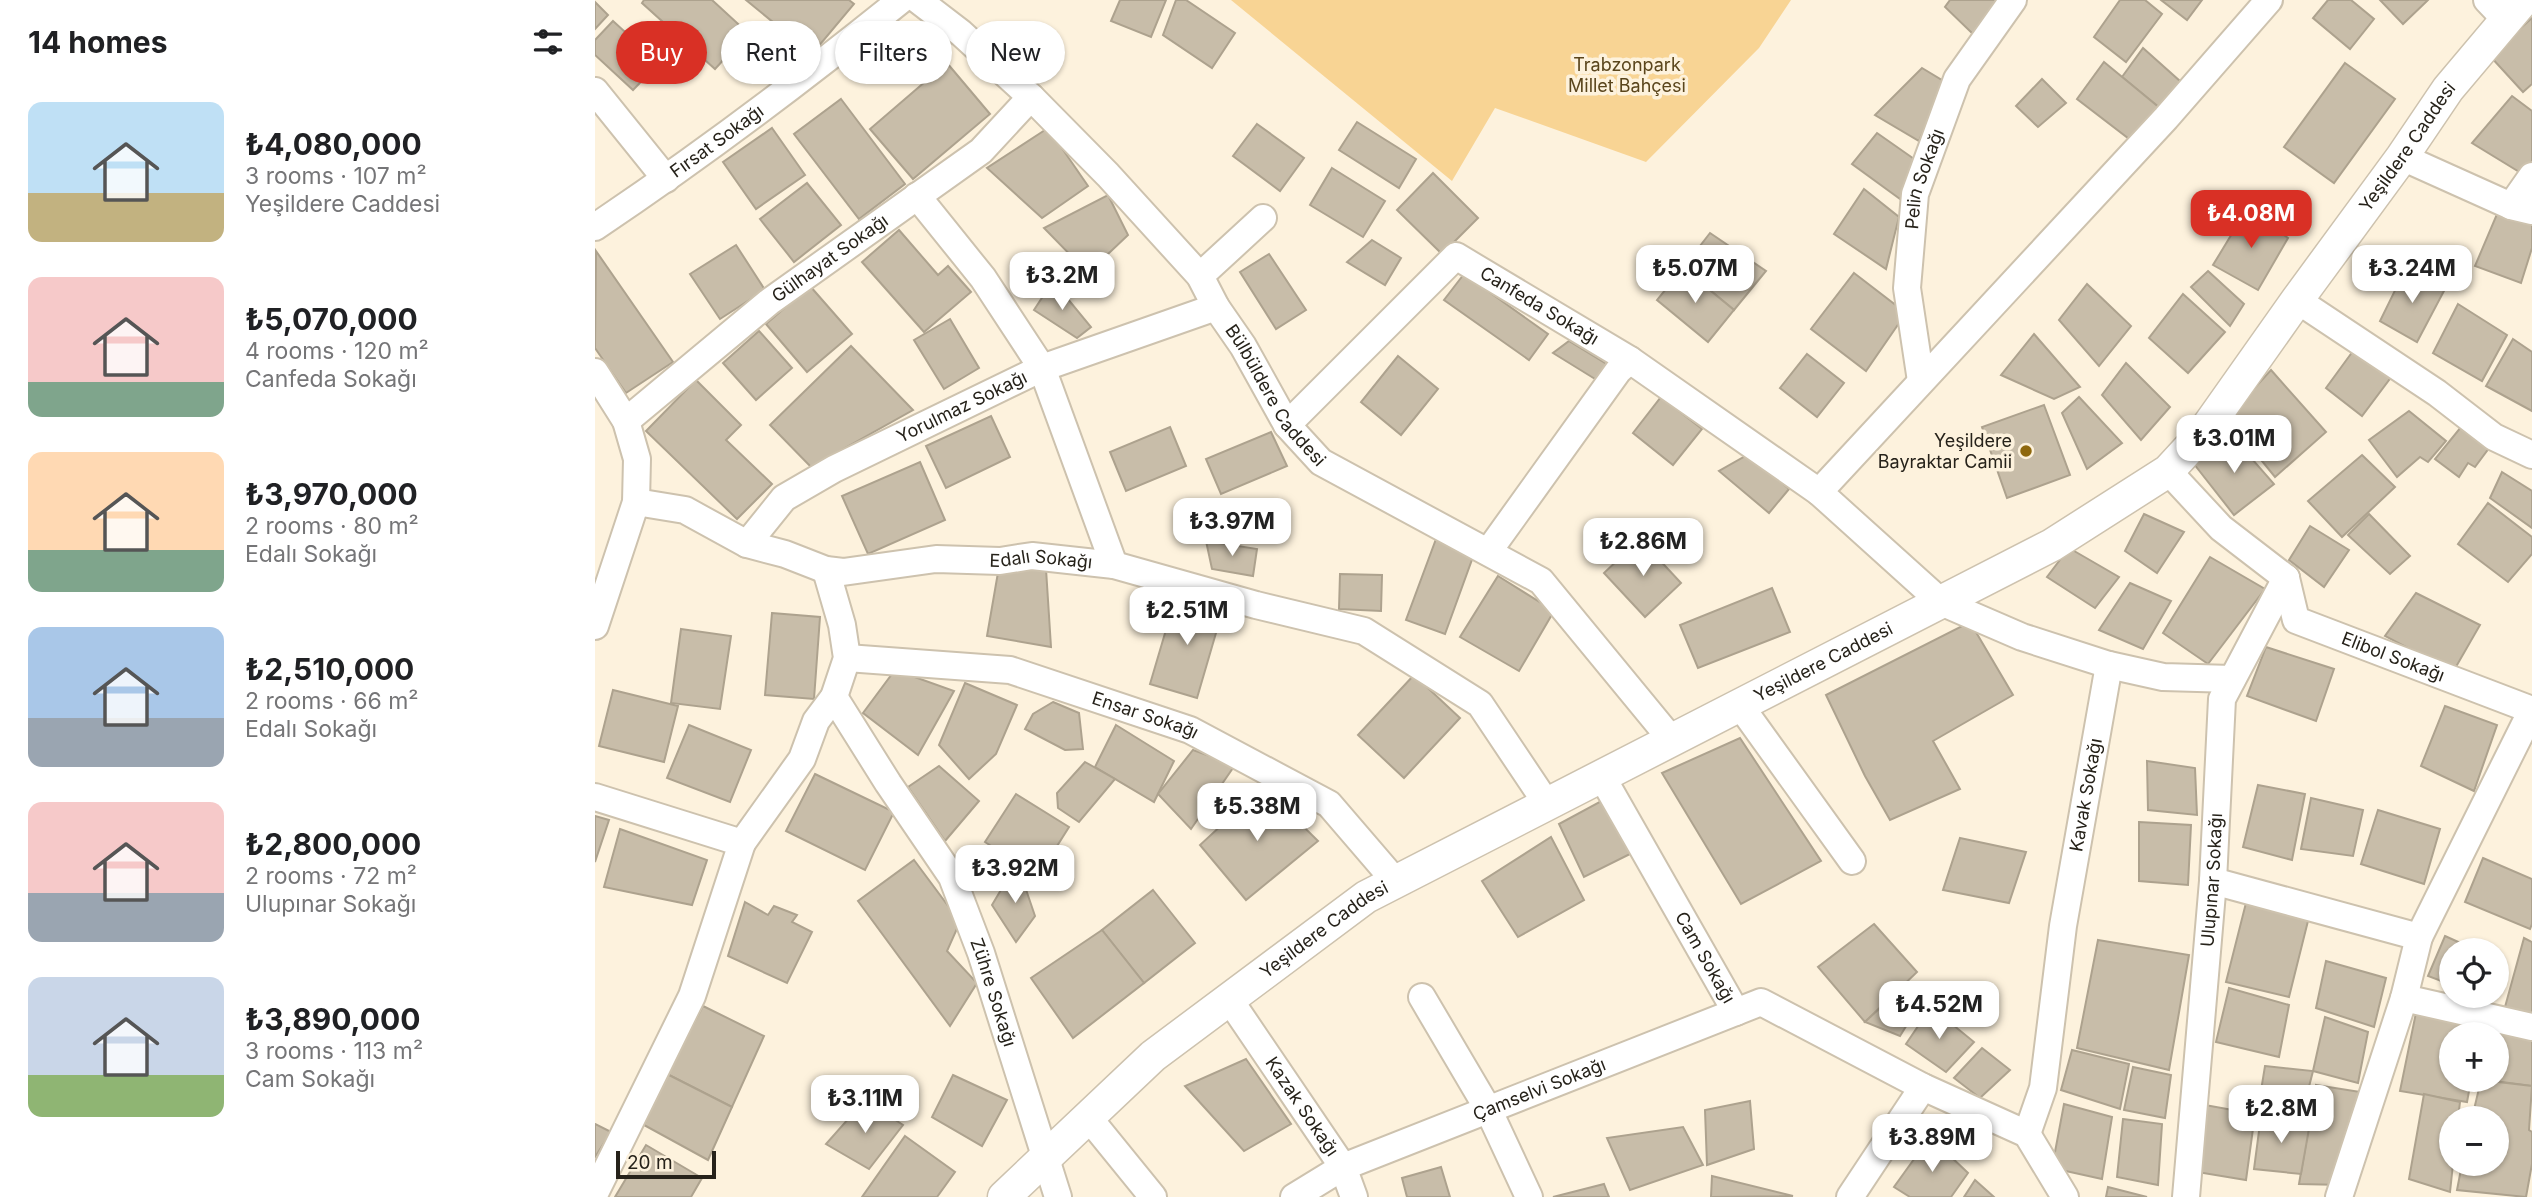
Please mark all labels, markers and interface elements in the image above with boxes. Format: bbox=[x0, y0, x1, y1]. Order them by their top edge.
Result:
chip: Buy bbox=[616, 21, 707, 84]
chip: Rent bbox=[721, 21, 821, 84]
chip: Filters bbox=[835, 21, 952, 84]
chip: New bbox=[966, 21, 1065, 84]
icon: filters bbox=[529, 23, 567, 61]
text: 14 homes bbox=[28, 24, 167, 60]
park label: Trabzonpark Millet Bahçesi bbox=[1568, 54, 1686, 96]
street label: Yeşildere Caddesi bbox=[2355, 77, 2459, 215]
street label: Fırsat Sokağı bbox=[666, 100, 767, 182]
text: ₺4,080,000 bbox=[245, 126, 422, 162]
street label: Pelin Sokağı bbox=[1901, 126, 1948, 230]
icon: home bbox=[84, 130, 168, 214]
text: 3 rooms · 107 m² bbox=[245, 162, 427, 190]
text: Yeşildere Caddesi bbox=[245, 190, 440, 218]
pin: ₺4.08M bbox=[2194, 190, 2308, 250]
text: ₺4.08M bbox=[2207, 199, 2295, 227]
street label: Gülhayat Sokağı bbox=[768, 210, 892, 307]
pin: ₺5.07M bbox=[1638, 246, 1752, 305]
pin: ₺3.24M bbox=[2355, 246, 2469, 305]
pin: ₺3.2M bbox=[1013, 252, 1111, 312]
text: ₺5.07M bbox=[1652, 254, 1738, 282]
text: ₺3.24M bbox=[2368, 254, 2456, 282]
text: ₺3.2M bbox=[1026, 261, 1098, 289]
street label: Canfeda Sokağı bbox=[1476, 262, 1603, 349]
text: ₺5,070,000 bbox=[245, 301, 418, 337]
icon: home bbox=[84, 305, 168, 389]
street label: Bülbüldere Caddesi bbox=[1221, 320, 1330, 470]
text: 4 rooms · 120 m² bbox=[245, 337, 429, 365]
text: Canfeda Sokağı bbox=[245, 365, 417, 393]
street label: Yorulmaz Sokağı bbox=[893, 366, 1030, 447]
pin: ₺3.01M bbox=[2177, 416, 2291, 475]
text: ₺3.01M bbox=[2192, 424, 2276, 452]
place label: Yeşildere Bayraktar Camii bbox=[1878, 430, 2012, 472]
marker: Yeşildere Bayraktar Camii bbox=[2018, 443, 2034, 459]
text: ₺3,970,000 bbox=[245, 476, 418, 512]
icon: home bbox=[84, 480, 168, 564]
pin: ₺3.97M bbox=[1175, 498, 1289, 558]
text: ₺3.97M bbox=[1189, 507, 1275, 535]
text: 2 rooms · 80 m² bbox=[245, 512, 419, 540]
pin: ₺2.86M bbox=[1586, 518, 1700, 578]
text: ₺2.86M bbox=[1599, 527, 1687, 555]
text: Edalı Sokağı bbox=[245, 540, 377, 568]
street label: Edalı Sokağı bbox=[989, 545, 1093, 573]
pin: ₺2.51M bbox=[1130, 588, 1244, 647]
text: ₺2.51M bbox=[1146, 596, 1228, 624]
street label: Yeşildere Caddesi bbox=[1750, 618, 1896, 706]
street label: Elibol Sokağı bbox=[2339, 627, 2448, 686]
text: ₺2,510,000 bbox=[245, 651, 414, 687]
icon: home bbox=[84, 655, 168, 739]
text: 2 rooms · 66 m² bbox=[245, 687, 419, 715]
street label: Ensar Sokağı bbox=[1090, 687, 1202, 743]
text: Edalı Sokağı bbox=[245, 715, 377, 743]
street label: Kavak Sokağı bbox=[2065, 737, 2106, 853]
pin: ₺5.38M bbox=[1200, 784, 1314, 843]
text: ₺5.38M bbox=[1213, 792, 1301, 820]
street label: Ulupınar Sokağı bbox=[2196, 813, 2226, 948]
text: ₺2,800,000 bbox=[245, 826, 421, 862]
icon: home bbox=[84, 830, 168, 914]
pin: ₺3.92M bbox=[958, 846, 1072, 905]
text: ₺3.92M bbox=[971, 854, 1059, 882]
text: 2 rooms · 72 m² bbox=[245, 862, 417, 890]
street label: Yeşildere Caddesi bbox=[1256, 876, 1391, 982]
text: Ulupınar Sokağı bbox=[245, 890, 416, 918]
street label: Cam Sokağı bbox=[1671, 908, 1740, 1007]
street label: Zühre Sokağı bbox=[966, 935, 1021, 1049]
map controls bbox=[2439, 938, 2509, 1176]
button: locate bbox=[2439, 938, 2509, 1008]
pin: ₺4.52M bbox=[1882, 982, 1996, 1041]
text: ₺4.52M bbox=[1895, 990, 1983, 1018]
text: ₺3,890,000 bbox=[245, 1001, 420, 1037]
icon: home bbox=[84, 1005, 168, 1089]
button: + bbox=[2439, 1022, 2509, 1092]
text: 3 rooms · 113 m² bbox=[245, 1037, 423, 1065]
street label: Kazak Sokağı bbox=[1261, 1053, 1343, 1160]
street label: Çamselvi Sokağı bbox=[1470, 1053, 1608, 1125]
text: Cam Sokağı bbox=[245, 1065, 375, 1093]
pin: ₺3.11M bbox=[808, 1076, 922, 1135]
text: ₺3.11M bbox=[827, 1084, 903, 1112]
pin: ₺2.8M bbox=[2232, 1086, 2330, 1145]
text: ₺2.8M bbox=[2245, 1094, 2317, 1122]
button: − bbox=[2439, 1106, 2509, 1176]
pin: ₺3.89M bbox=[1875, 1114, 1989, 1174]
text: ₺3.89M bbox=[1888, 1123, 1976, 1151]
scale bar bbox=[616, 1148, 716, 1180]
text: 20 m bbox=[627, 1151, 673, 1174]

